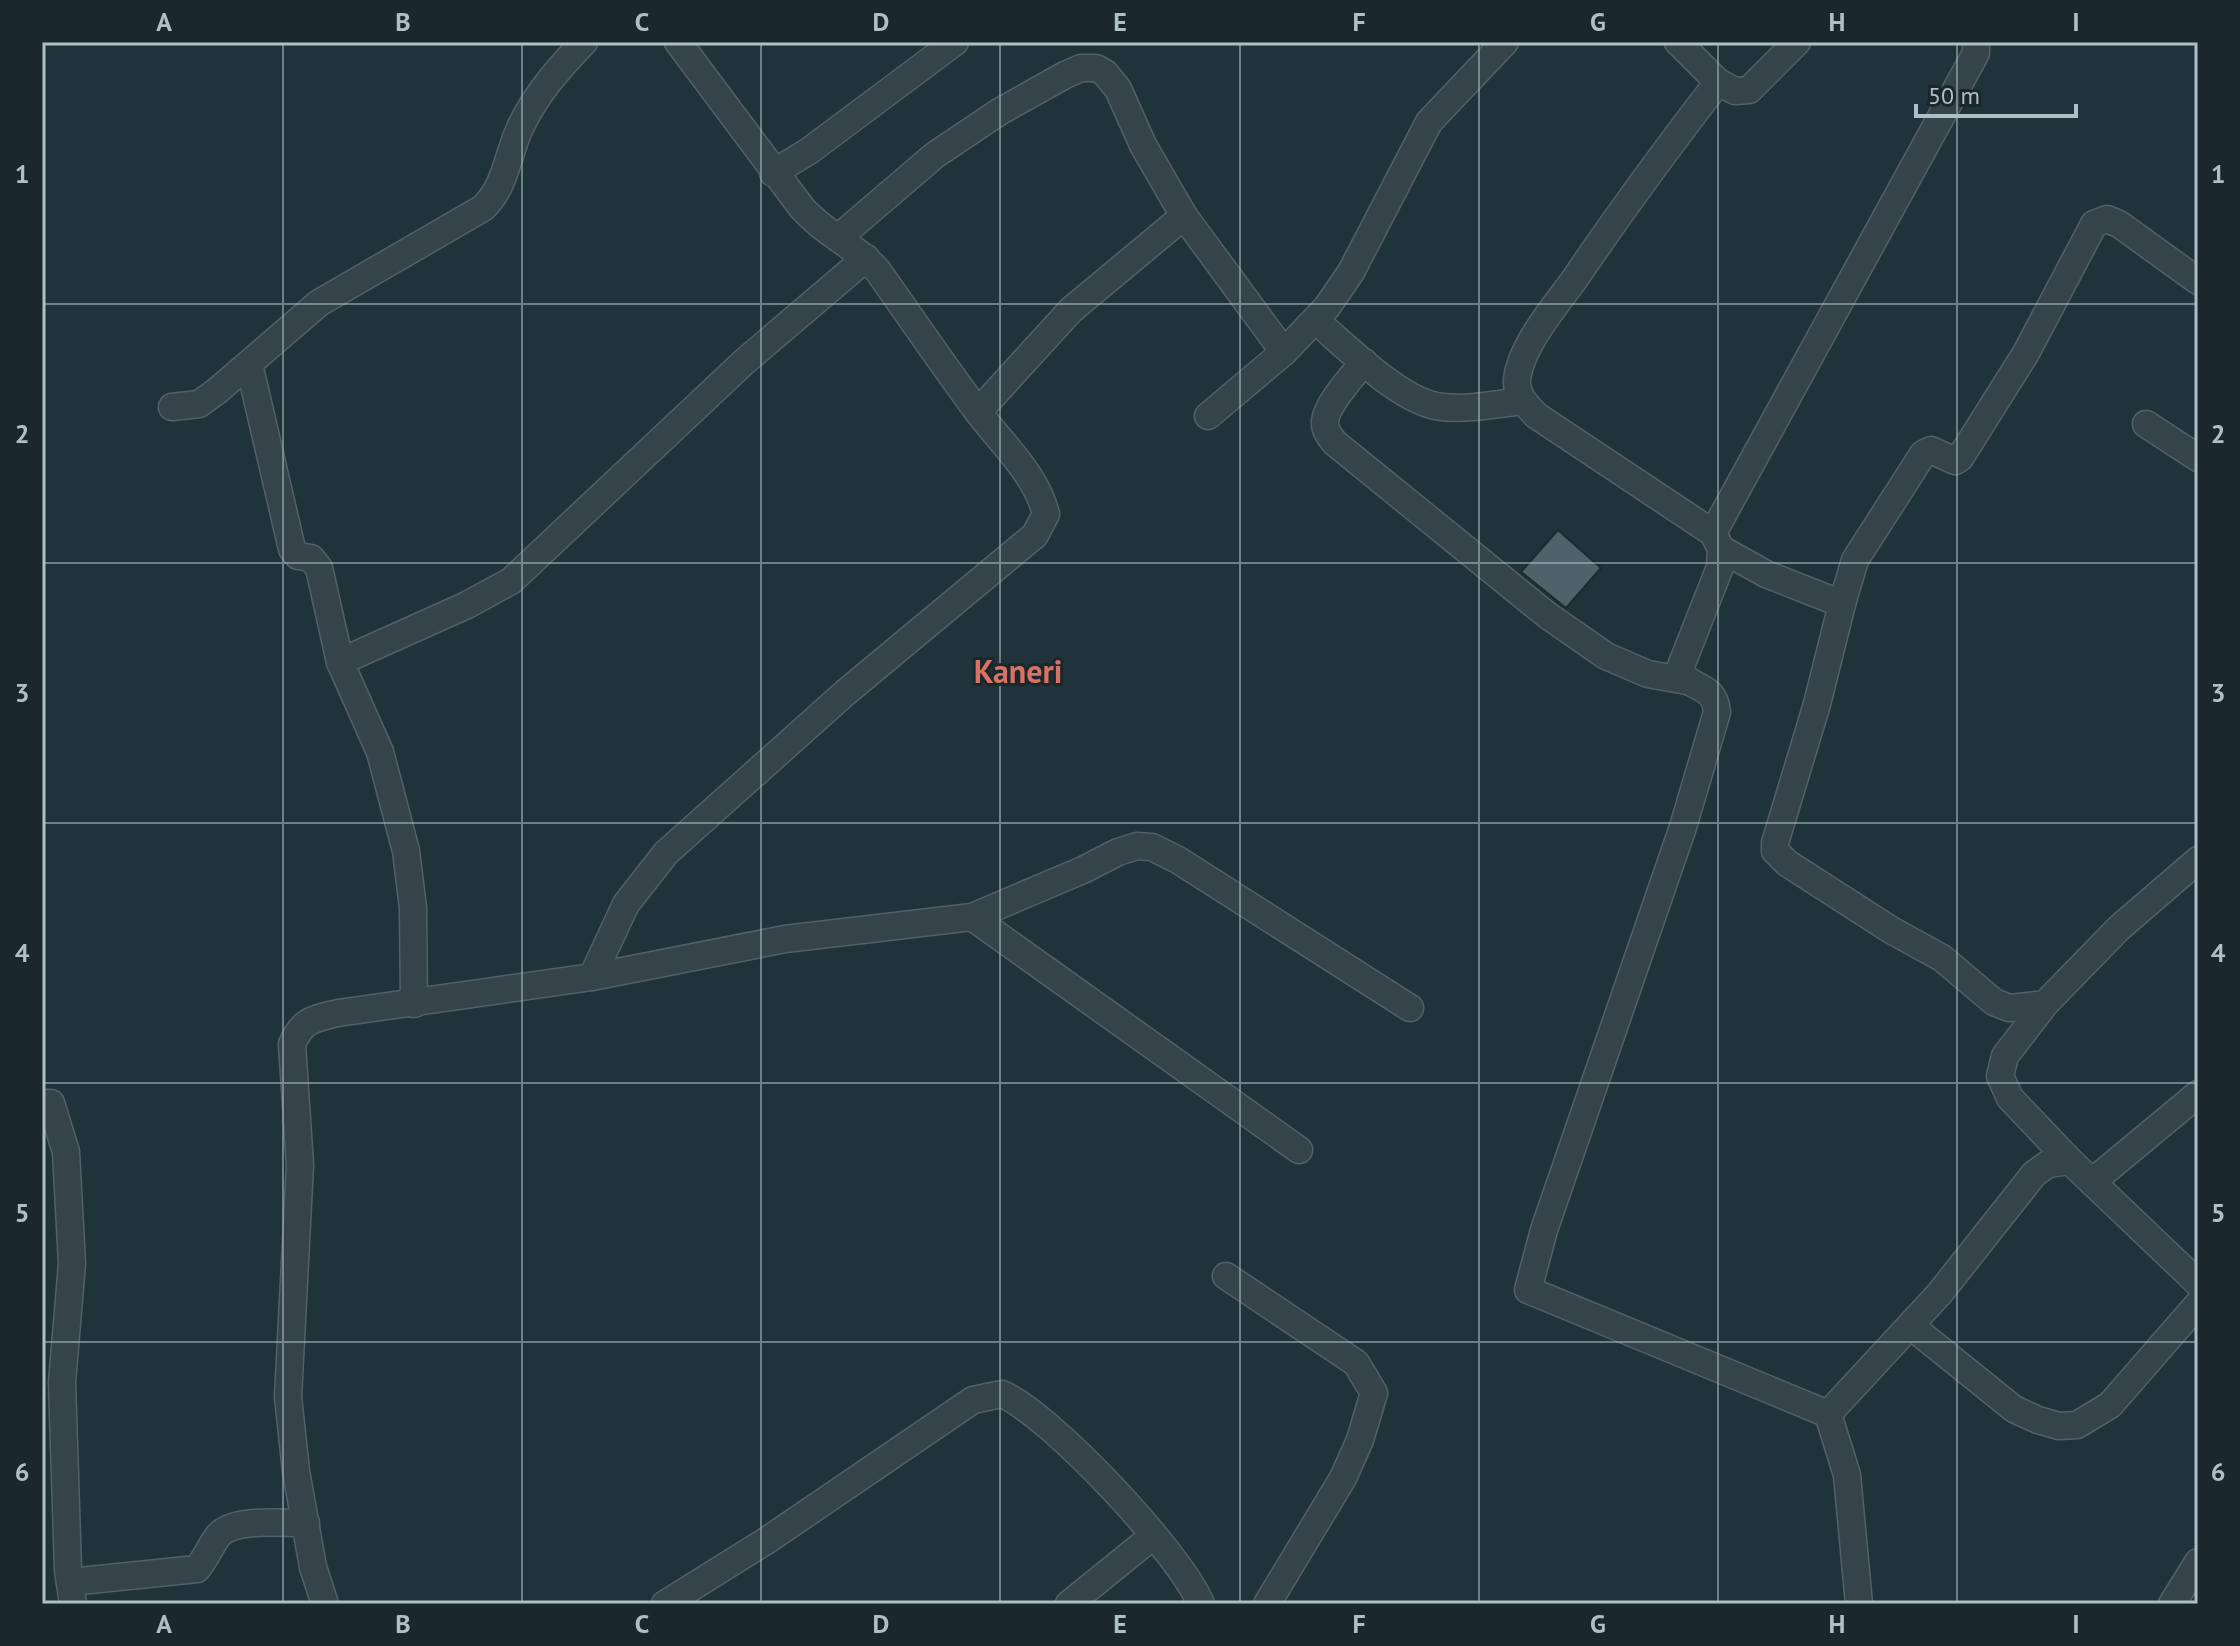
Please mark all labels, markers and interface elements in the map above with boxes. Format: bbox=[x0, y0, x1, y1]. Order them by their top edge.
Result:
text: A bbox=[156, 5, 172, 38]
text: B bbox=[395, 5, 411, 38]
text: C bbox=[635, 5, 649, 38]
text: D bbox=[873, 5, 889, 38]
text: E bbox=[1113, 5, 1127, 38]
text: F bbox=[1352, 5, 1366, 38]
text: G bbox=[1590, 5, 1606, 38]
text: H bbox=[1829, 5, 1845, 38]
text: I bbox=[2072, 5, 2080, 38]
scale bar bbox=[1916, 68, 2076, 118]
text: 50 m bbox=[1928, 80, 1980, 111]
text: 1 bbox=[15, 157, 29, 190]
text: 1 bbox=[2211, 157, 2225, 190]
text: 2 bbox=[15, 417, 29, 450]
text: 2 bbox=[2211, 417, 2225, 450]
district label: Kaneri bbox=[974, 650, 1062, 692]
text: 3 bbox=[15, 676, 29, 709]
text: 3 bbox=[2211, 676, 2225, 709]
text: 4 bbox=[15, 936, 30, 969]
text: 4 bbox=[2211, 936, 2226, 969]
text: 5 bbox=[15, 1196, 29, 1229]
text: 5 bbox=[2211, 1196, 2225, 1229]
text: 6 bbox=[15, 1455, 29, 1488]
text: 6 bbox=[2211, 1455, 2225, 1488]
text: A bbox=[156, 1607, 172, 1640]
text: B bbox=[395, 1607, 411, 1640]
text: C bbox=[635, 1607, 649, 1640]
text: D bbox=[873, 1607, 889, 1640]
text: E bbox=[1113, 1607, 1127, 1640]
text: F bbox=[1352, 1607, 1366, 1640]
text: G bbox=[1590, 1607, 1606, 1640]
text: H bbox=[1829, 1607, 1845, 1640]
text: I bbox=[2072, 1607, 2080, 1640]

